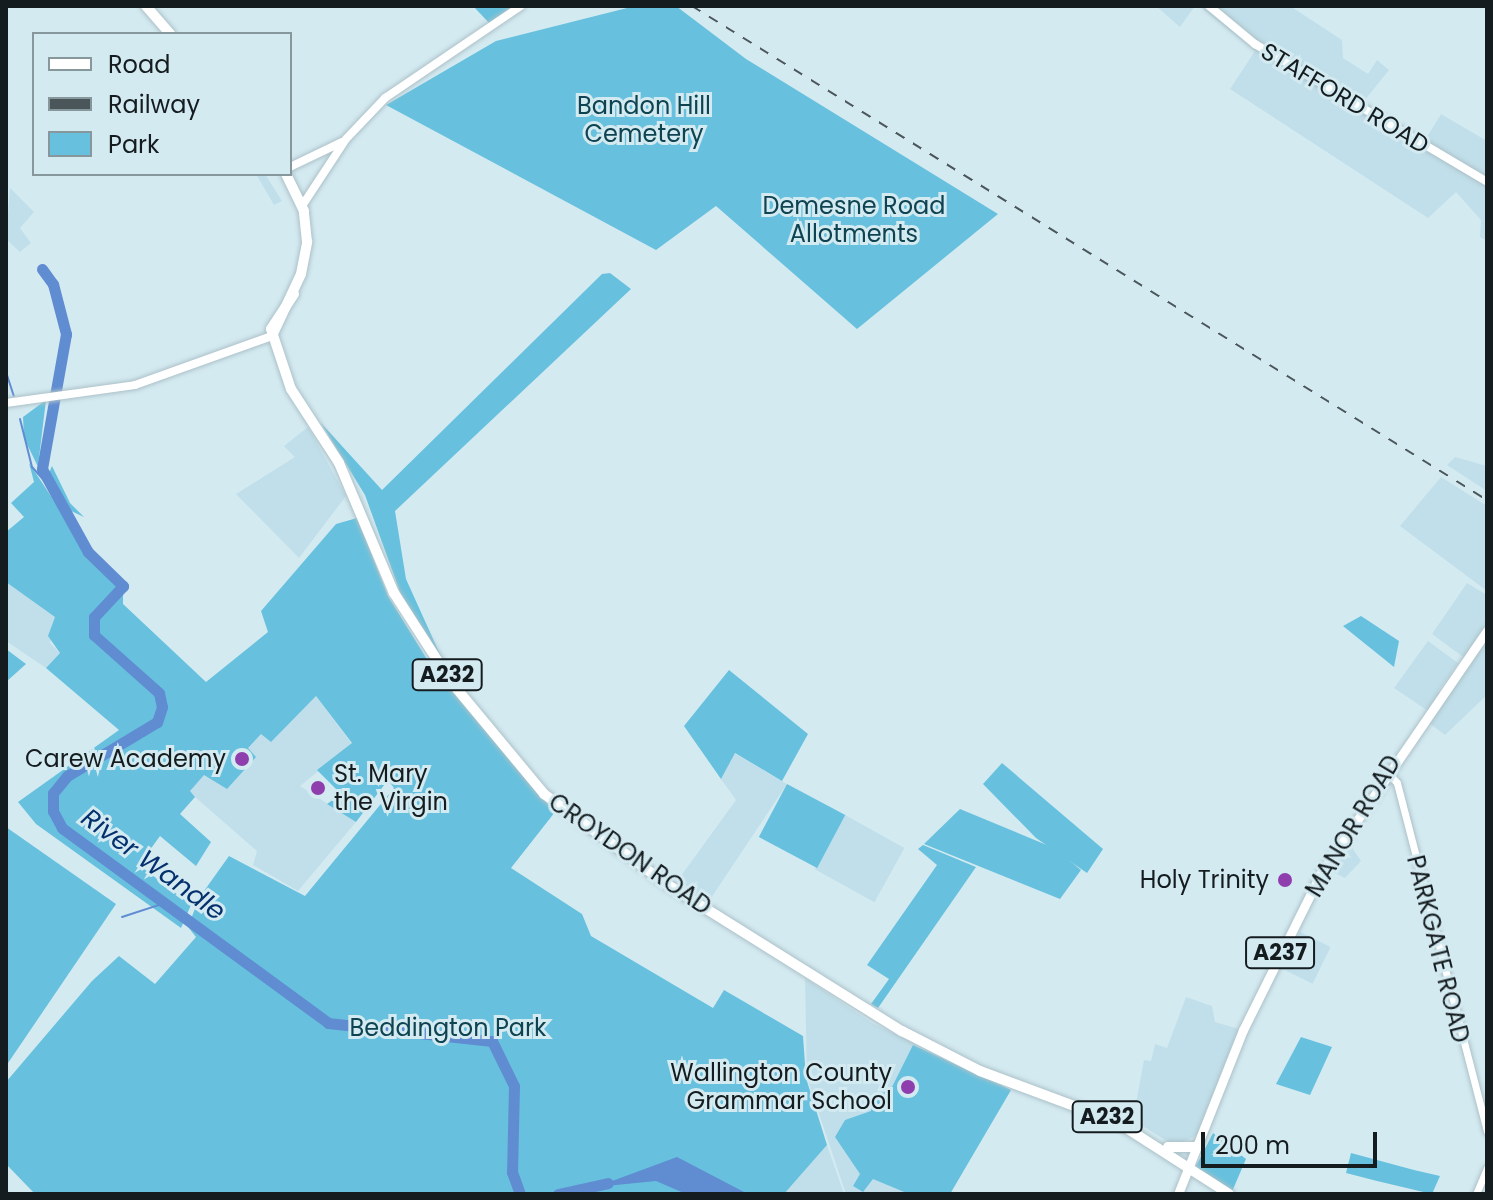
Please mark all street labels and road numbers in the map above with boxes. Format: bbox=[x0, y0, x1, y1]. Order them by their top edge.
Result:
street label: STAFFORD ROAD bbox=[1256, 37, 1434, 159]
road number: A232 bbox=[411, 657, 483, 693]
street label: MANOR ROAD bbox=[1299, 750, 1407, 902]
street label: CROYDON ROAD bbox=[543, 787, 717, 921]
street label: PARKGATE ROAD bbox=[1401, 852, 1475, 1046]
road number: A237 bbox=[1244, 935, 1316, 971]
road number: A232 bbox=[1071, 1099, 1143, 1135]

